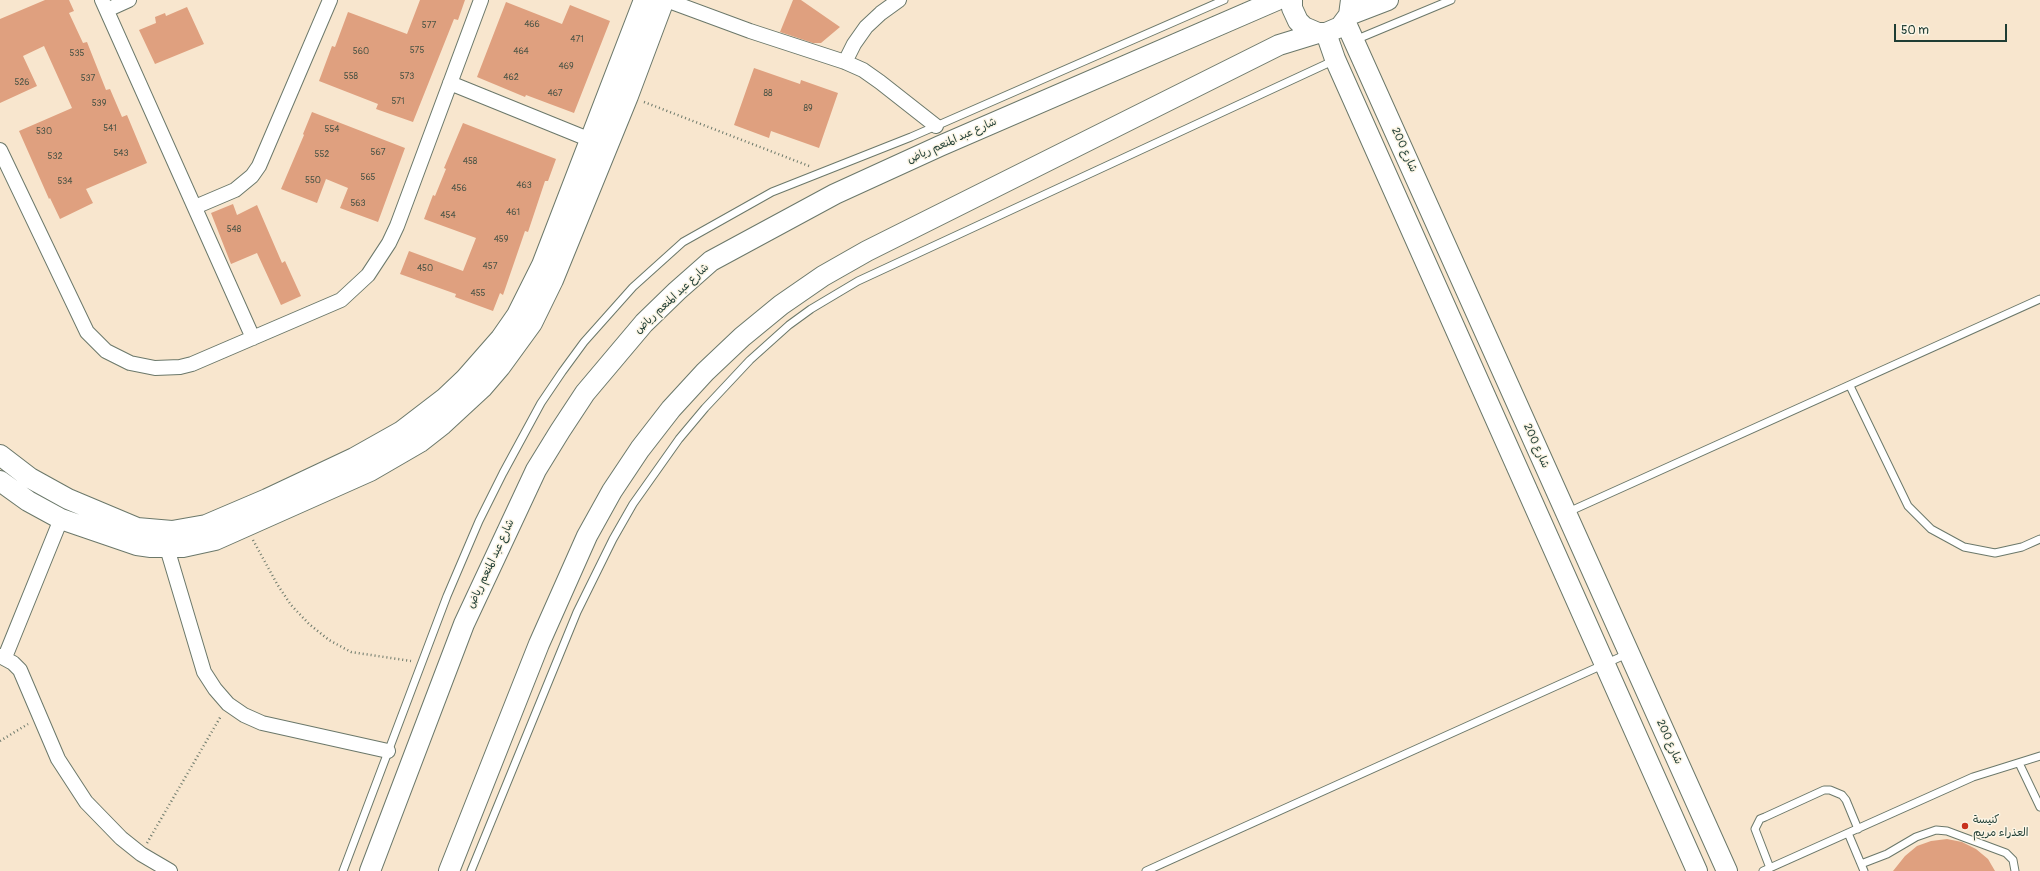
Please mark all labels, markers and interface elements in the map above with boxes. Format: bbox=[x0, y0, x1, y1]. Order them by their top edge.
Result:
scale bar bbox=[1896, 16, 2009, 42]
house number: 466 bbox=[524, 20, 540, 30]
house number: 577 bbox=[422, 21, 436, 31]
text: 50 m bbox=[1901, 23, 1929, 38]
house number: 471 bbox=[570, 35, 584, 45]
house number: 575 bbox=[410, 46, 424, 56]
house number: 560 bbox=[353, 47, 369, 57]
house number: 464 bbox=[513, 47, 529, 57]
house number: 535 bbox=[70, 49, 84, 59]
house number: 469 bbox=[558, 62, 574, 72]
house number: 558 bbox=[344, 72, 358, 82]
house number: 573 bbox=[400, 72, 414, 82]
house number: 462 bbox=[503, 73, 519, 83]
house number: 537 bbox=[81, 74, 95, 84]
house number: 526 bbox=[14, 78, 30, 88]
house number: 467 bbox=[547, 89, 563, 99]
house number: 88 bbox=[763, 89, 773, 99]
house number: 571 bbox=[391, 97, 405, 107]
house number: 539 bbox=[92, 99, 106, 109]
house number: 89 bbox=[803, 104, 813, 114]
street label: شارع عبد المنعم رياض bbox=[905, 115, 999, 167]
house number: 541 bbox=[103, 124, 117, 134]
house number: 554 bbox=[325, 125, 339, 135]
street label: شارع 200 bbox=[1388, 126, 1420, 174]
house number: 530 bbox=[36, 127, 52, 137]
house number: 567 bbox=[371, 148, 385, 158]
house number: 543 bbox=[113, 149, 129, 159]
house number: 552 bbox=[315, 150, 329, 160]
house number: 532 bbox=[48, 152, 62, 162]
house number: 458 bbox=[463, 157, 477, 167]
house number: 565 bbox=[361, 173, 375, 183]
house number: 550 bbox=[305, 176, 321, 186]
house number: 534 bbox=[57, 177, 73, 187]
house number: 463 bbox=[516, 181, 532, 191]
house number: 456 bbox=[451, 184, 467, 194]
house number: 563 bbox=[350, 199, 366, 209]
house number: 461 bbox=[506, 208, 520, 218]
house number: 454 bbox=[440, 211, 456, 221]
house number: 548 bbox=[227, 225, 241, 235]
house number: 459 bbox=[494, 235, 508, 245]
street label: شارع عبد المنعم رياض bbox=[632, 261, 712, 337]
house number: 457 bbox=[483, 262, 497, 272]
house number: 450 bbox=[417, 264, 433, 274]
house number: 455 bbox=[471, 289, 485, 299]
street label: شارع 200 bbox=[1520, 422, 1552, 470]
street label: شارع عبد المنعم رياض bbox=[465, 517, 517, 611]
street label: شارع 200 bbox=[1653, 718, 1685, 766]
place label: كنيسة العذراء مريم bbox=[1973, 813, 2029, 839]
marker: كنيسة العذراء مريم bbox=[1960, 821, 1970, 831]

